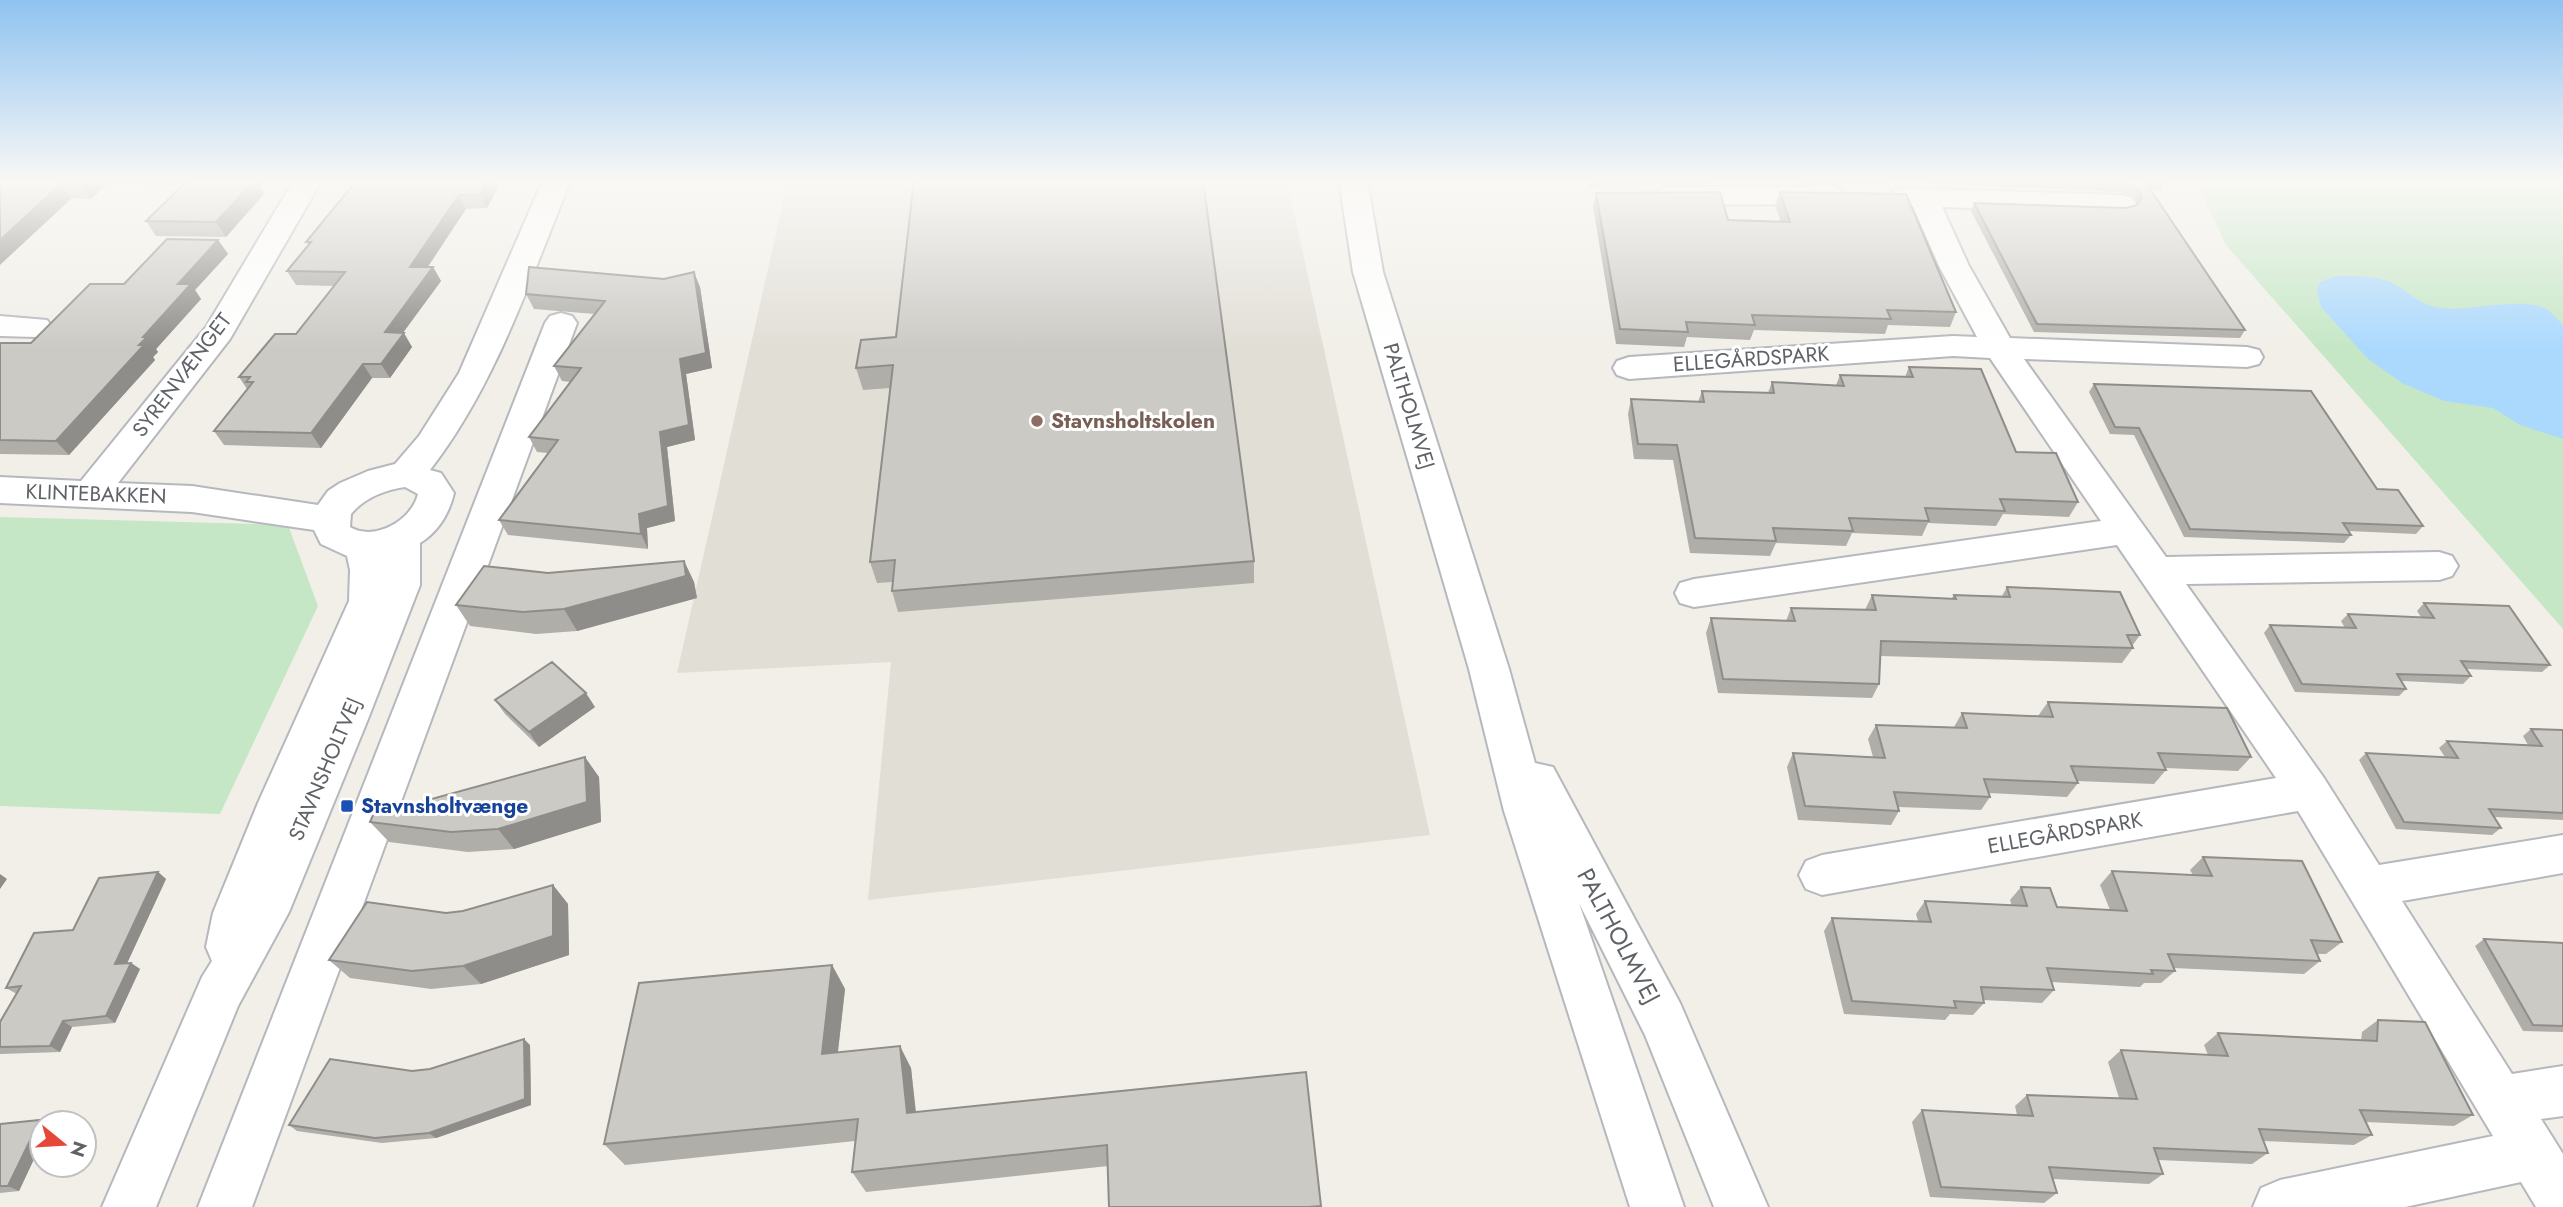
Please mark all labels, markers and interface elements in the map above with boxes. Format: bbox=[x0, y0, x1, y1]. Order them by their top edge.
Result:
street label: SYRENVÆNGET bbox=[125, 306, 239, 443]
street label: PALTHOLMVEJ bbox=[1376, 339, 1442, 473]
street label: ELLEGÅRDSPARK bbox=[1672, 339, 1830, 379]
place label: Stavnsholtskolen bbox=[1051, 406, 1215, 436]
marker: Stavnsholtskolen bbox=[1029, 413, 1045, 429]
street label: KLINTEBAKKEN bbox=[25, 477, 167, 511]
street label: STAVNSHOLTVEJ bbox=[281, 693, 369, 845]
place label: Stavnsholtvænge bbox=[361, 791, 528, 821]
marker: Stavnsholtvænge bbox=[339, 798, 355, 814]
street label: ELLEGÅRDSPARK bbox=[1985, 805, 2145, 861]
street label: PALTHOLMVEJ bbox=[1569, 862, 1669, 1010]
north arrow bbox=[28, 1109, 98, 1179]
text: N bbox=[64, 1138, 94, 1160]

